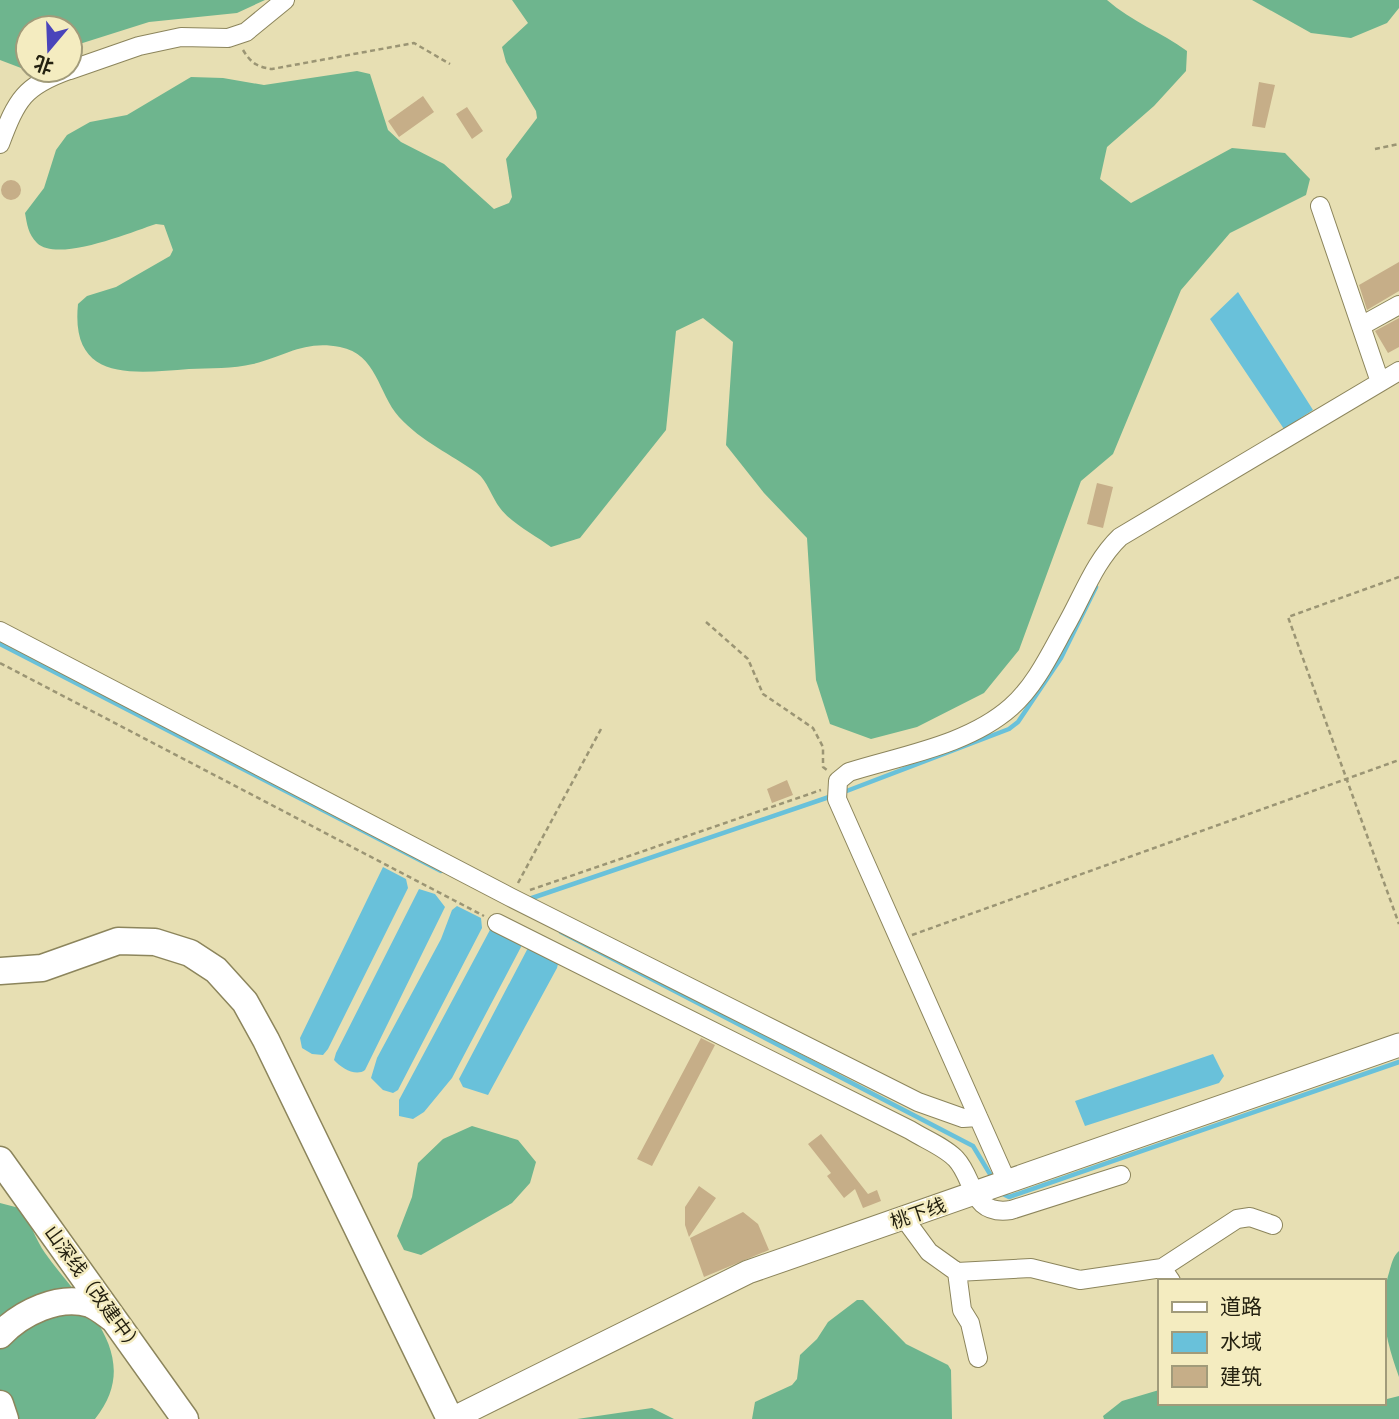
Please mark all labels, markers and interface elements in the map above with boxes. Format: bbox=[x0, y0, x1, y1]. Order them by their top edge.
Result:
north arrow bbox=[14, 14, 84, 84]
text: 北 bbox=[31, 50, 57, 80]
street label: 桃下线 bbox=[887, 1192, 949, 1235]
street label: 山深线（改建中） bbox=[39, 1220, 148, 1358]
legend bbox=[1158, 1279, 1385, 1405]
text: 道路 bbox=[1220, 1293, 1262, 1321]
text: 水域 bbox=[1220, 1328, 1262, 1356]
text: 建筑 bbox=[1220, 1363, 1262, 1391]

